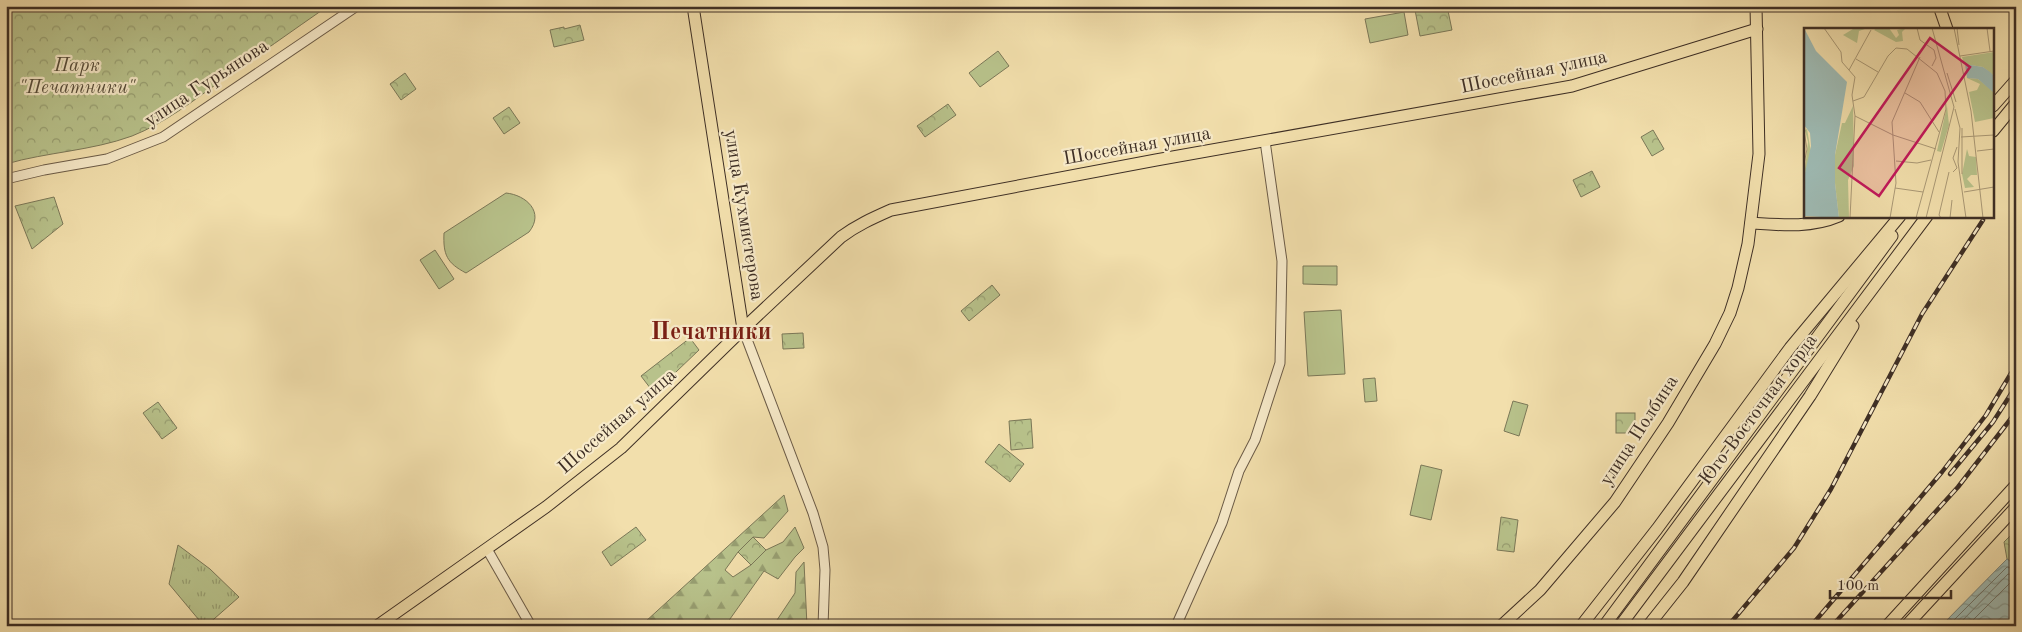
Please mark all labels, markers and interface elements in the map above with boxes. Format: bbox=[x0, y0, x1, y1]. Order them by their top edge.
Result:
inset map bbox=[1804, 28, 1994, 218]
street label: улица Гурьянова bbox=[142, 37, 273, 131]
street label: Шоссейная улица bbox=[1459, 48, 1610, 98]
park label: Парк "Печатники" bbox=[19, 57, 136, 98]
street label: Шоссейная улица bbox=[1062, 125, 1213, 169]
street label: улица Кухмистерова bbox=[720, 128, 766, 302]
district label: Печатники bbox=[651, 321, 771, 345]
street label: Юго-Восточная хорда bbox=[1696, 331, 1822, 489]
street label: Шоссейная улица bbox=[555, 365, 681, 478]
street label: улица Полбина bbox=[1597, 372, 1683, 490]
scale bar bbox=[1830, 567, 1951, 599]
text: 100 m bbox=[1837, 579, 1879, 594]

